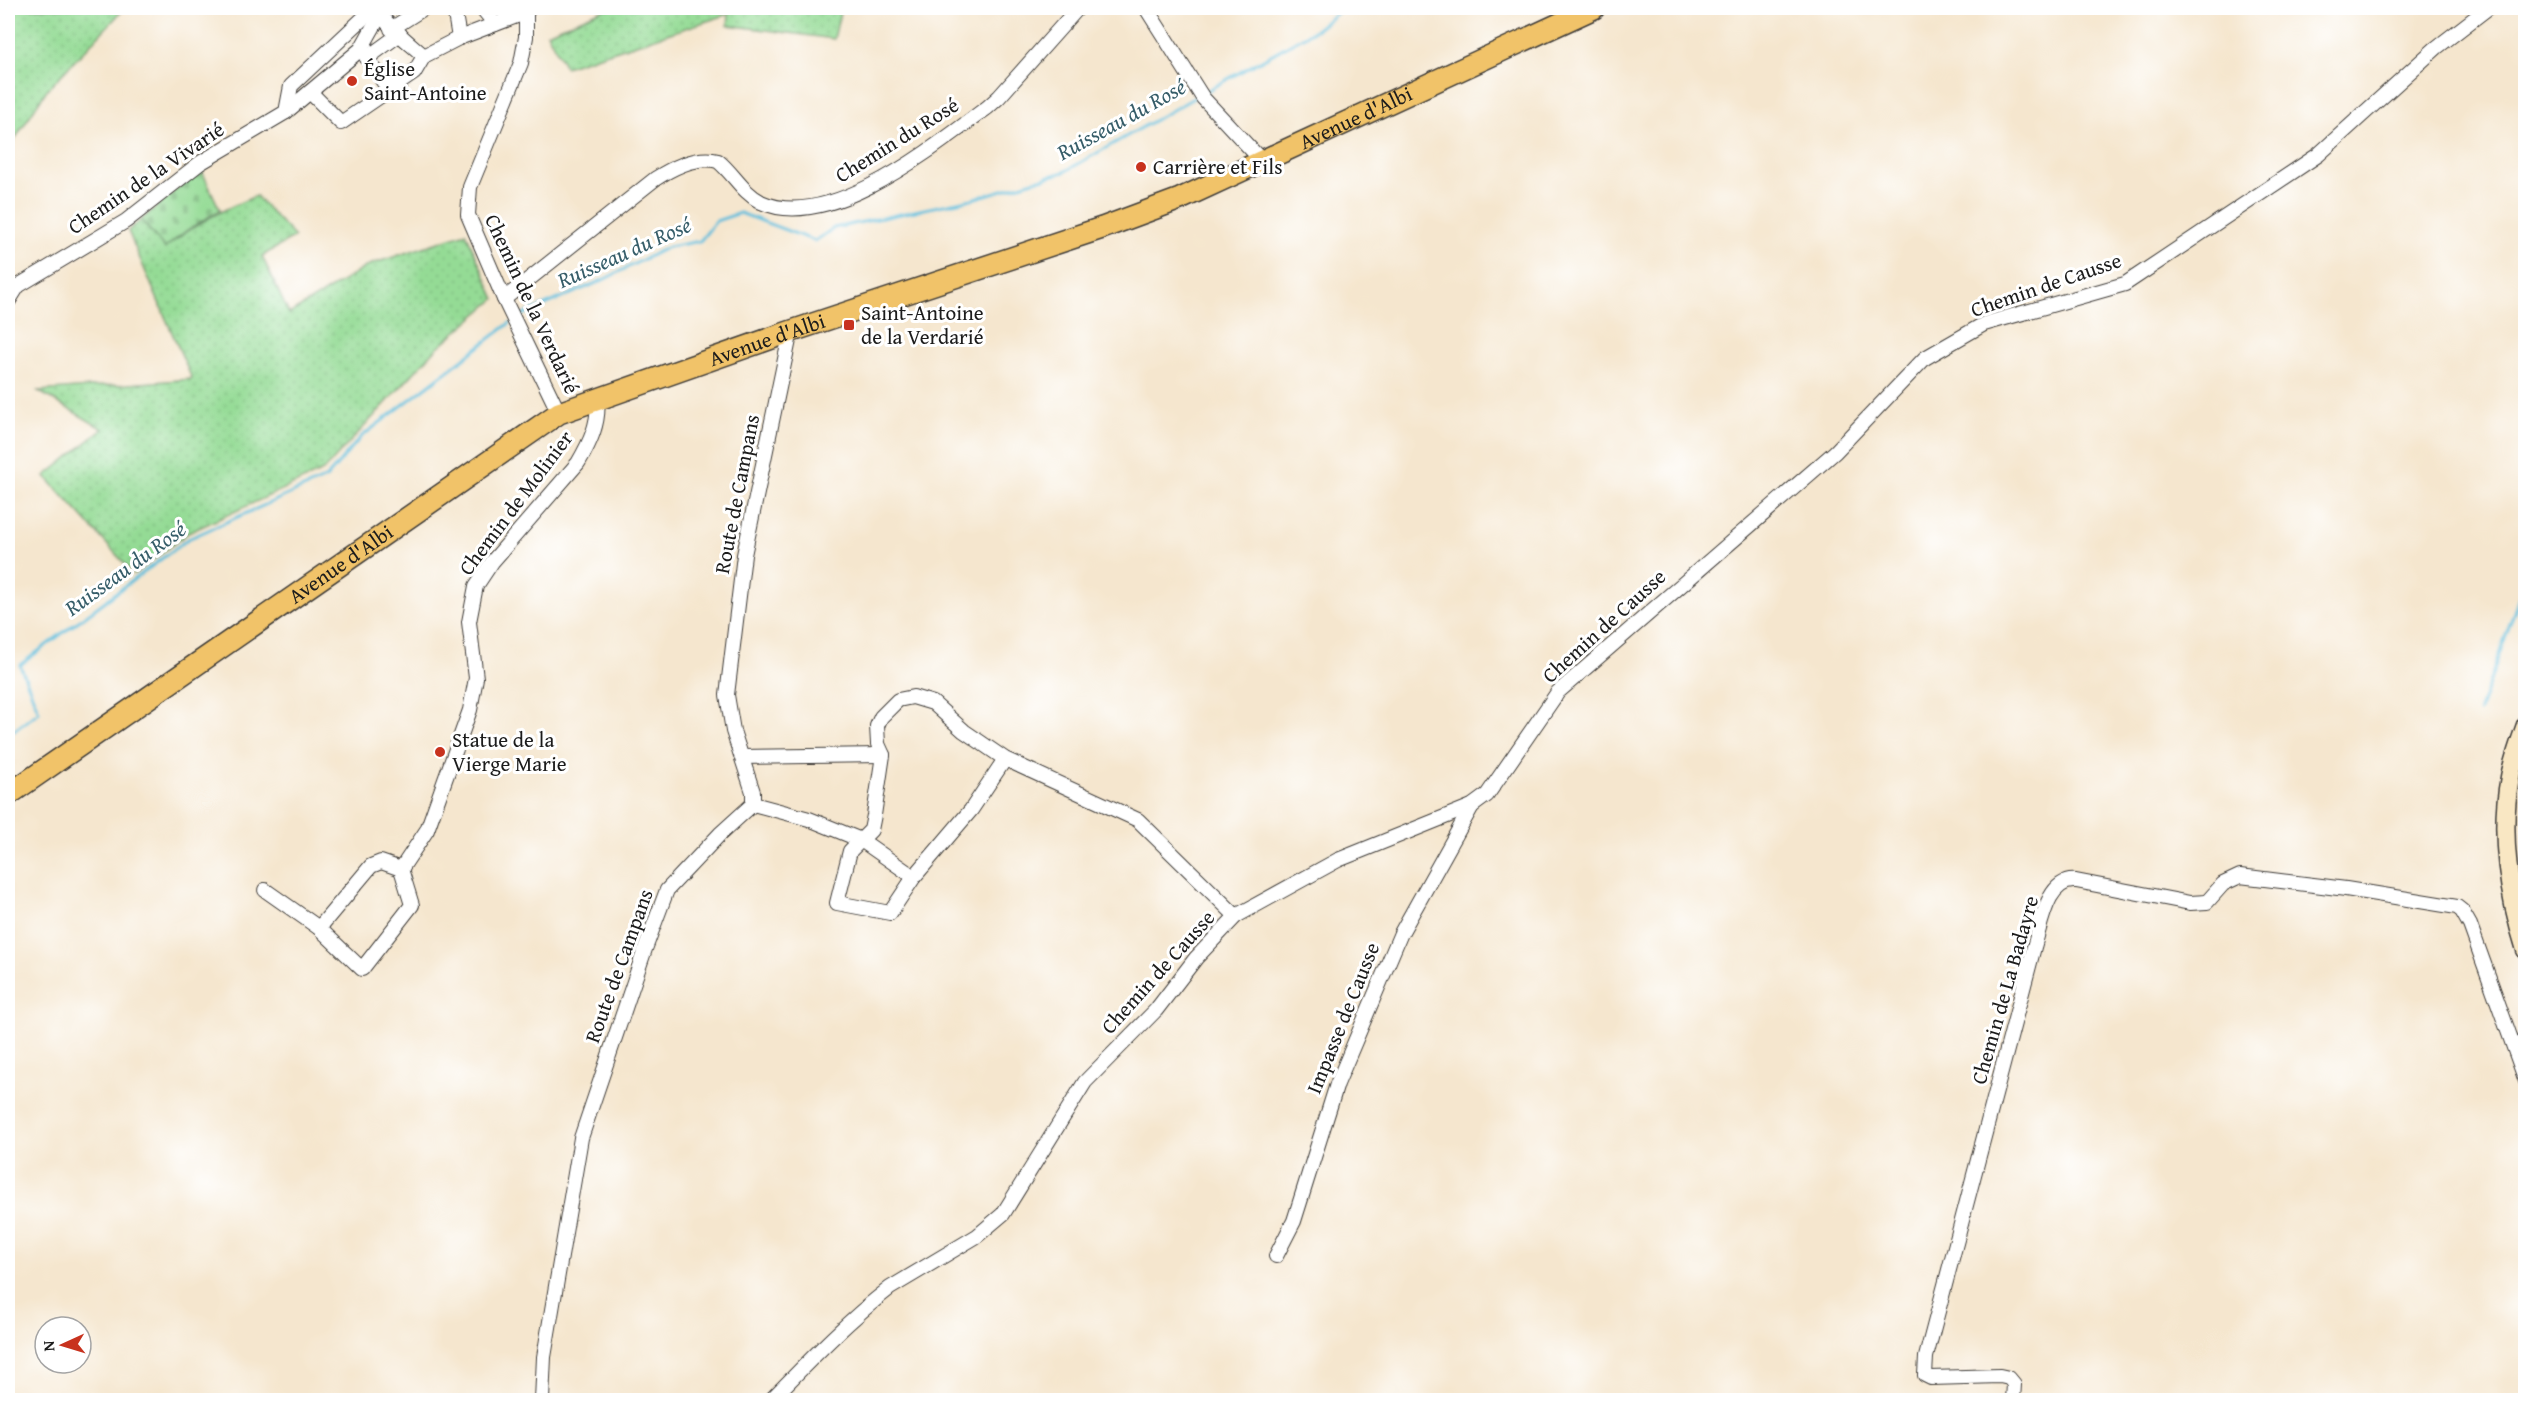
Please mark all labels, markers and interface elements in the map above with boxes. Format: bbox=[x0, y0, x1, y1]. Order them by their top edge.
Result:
place label: Église Saint-Antoine bbox=[364, 53, 487, 108]
water label: Ruisseau du Rosé bbox=[1050, 70, 1192, 168]
marker: Église Saint-Antoine bbox=[345, 74, 359, 88]
street label: Avenue d'Albi bbox=[1294, 78, 1417, 157]
street label: Chemin du Rosé bbox=[829, 89, 965, 190]
street label: Chemin de la Vivarié bbox=[61, 114, 230, 242]
place label: Carrière et Fils bbox=[1153, 151, 1282, 182]
marker: Carrière et Fils bbox=[1134, 160, 1148, 174]
water label: Ruisseau du Rosé bbox=[551, 208, 697, 296]
street label: Chemin de la Verdarié bbox=[477, 209, 588, 399]
street label: Chemin de Causse bbox=[1966, 244, 2125, 325]
place label: Saint-Antoine de la Verdarié bbox=[861, 297, 984, 352]
street label: Avenue d'Albi bbox=[705, 305, 829, 374]
marker: Saint-Antoine de la Verdarié bbox=[842, 318, 856, 332]
street label: Route de Campans bbox=[706, 412, 767, 576]
street label: Chemin de Molinier bbox=[451, 424, 581, 582]
water label: Ruisseau du Rosé bbox=[57, 512, 193, 624]
street label: Avenue d'Albi bbox=[282, 517, 399, 611]
street label: Chemin de Causse bbox=[1535, 561, 1673, 690]
place label: Statue de la Vierge Marie bbox=[452, 724, 567, 779]
marker: Statue de la Vierge Marie bbox=[433, 745, 447, 759]
street label: Route de Campans bbox=[576, 885, 661, 1047]
street label: Chemin de La Badayre bbox=[1963, 892, 2046, 1088]
street label: Chemin de Causse bbox=[1093, 903, 1222, 1041]
street label: Impasse de Causse bbox=[1298, 937, 1387, 1098]
north arrow bbox=[33, 1315, 93, 1375]
text: N bbox=[36, 1340, 60, 1352]

